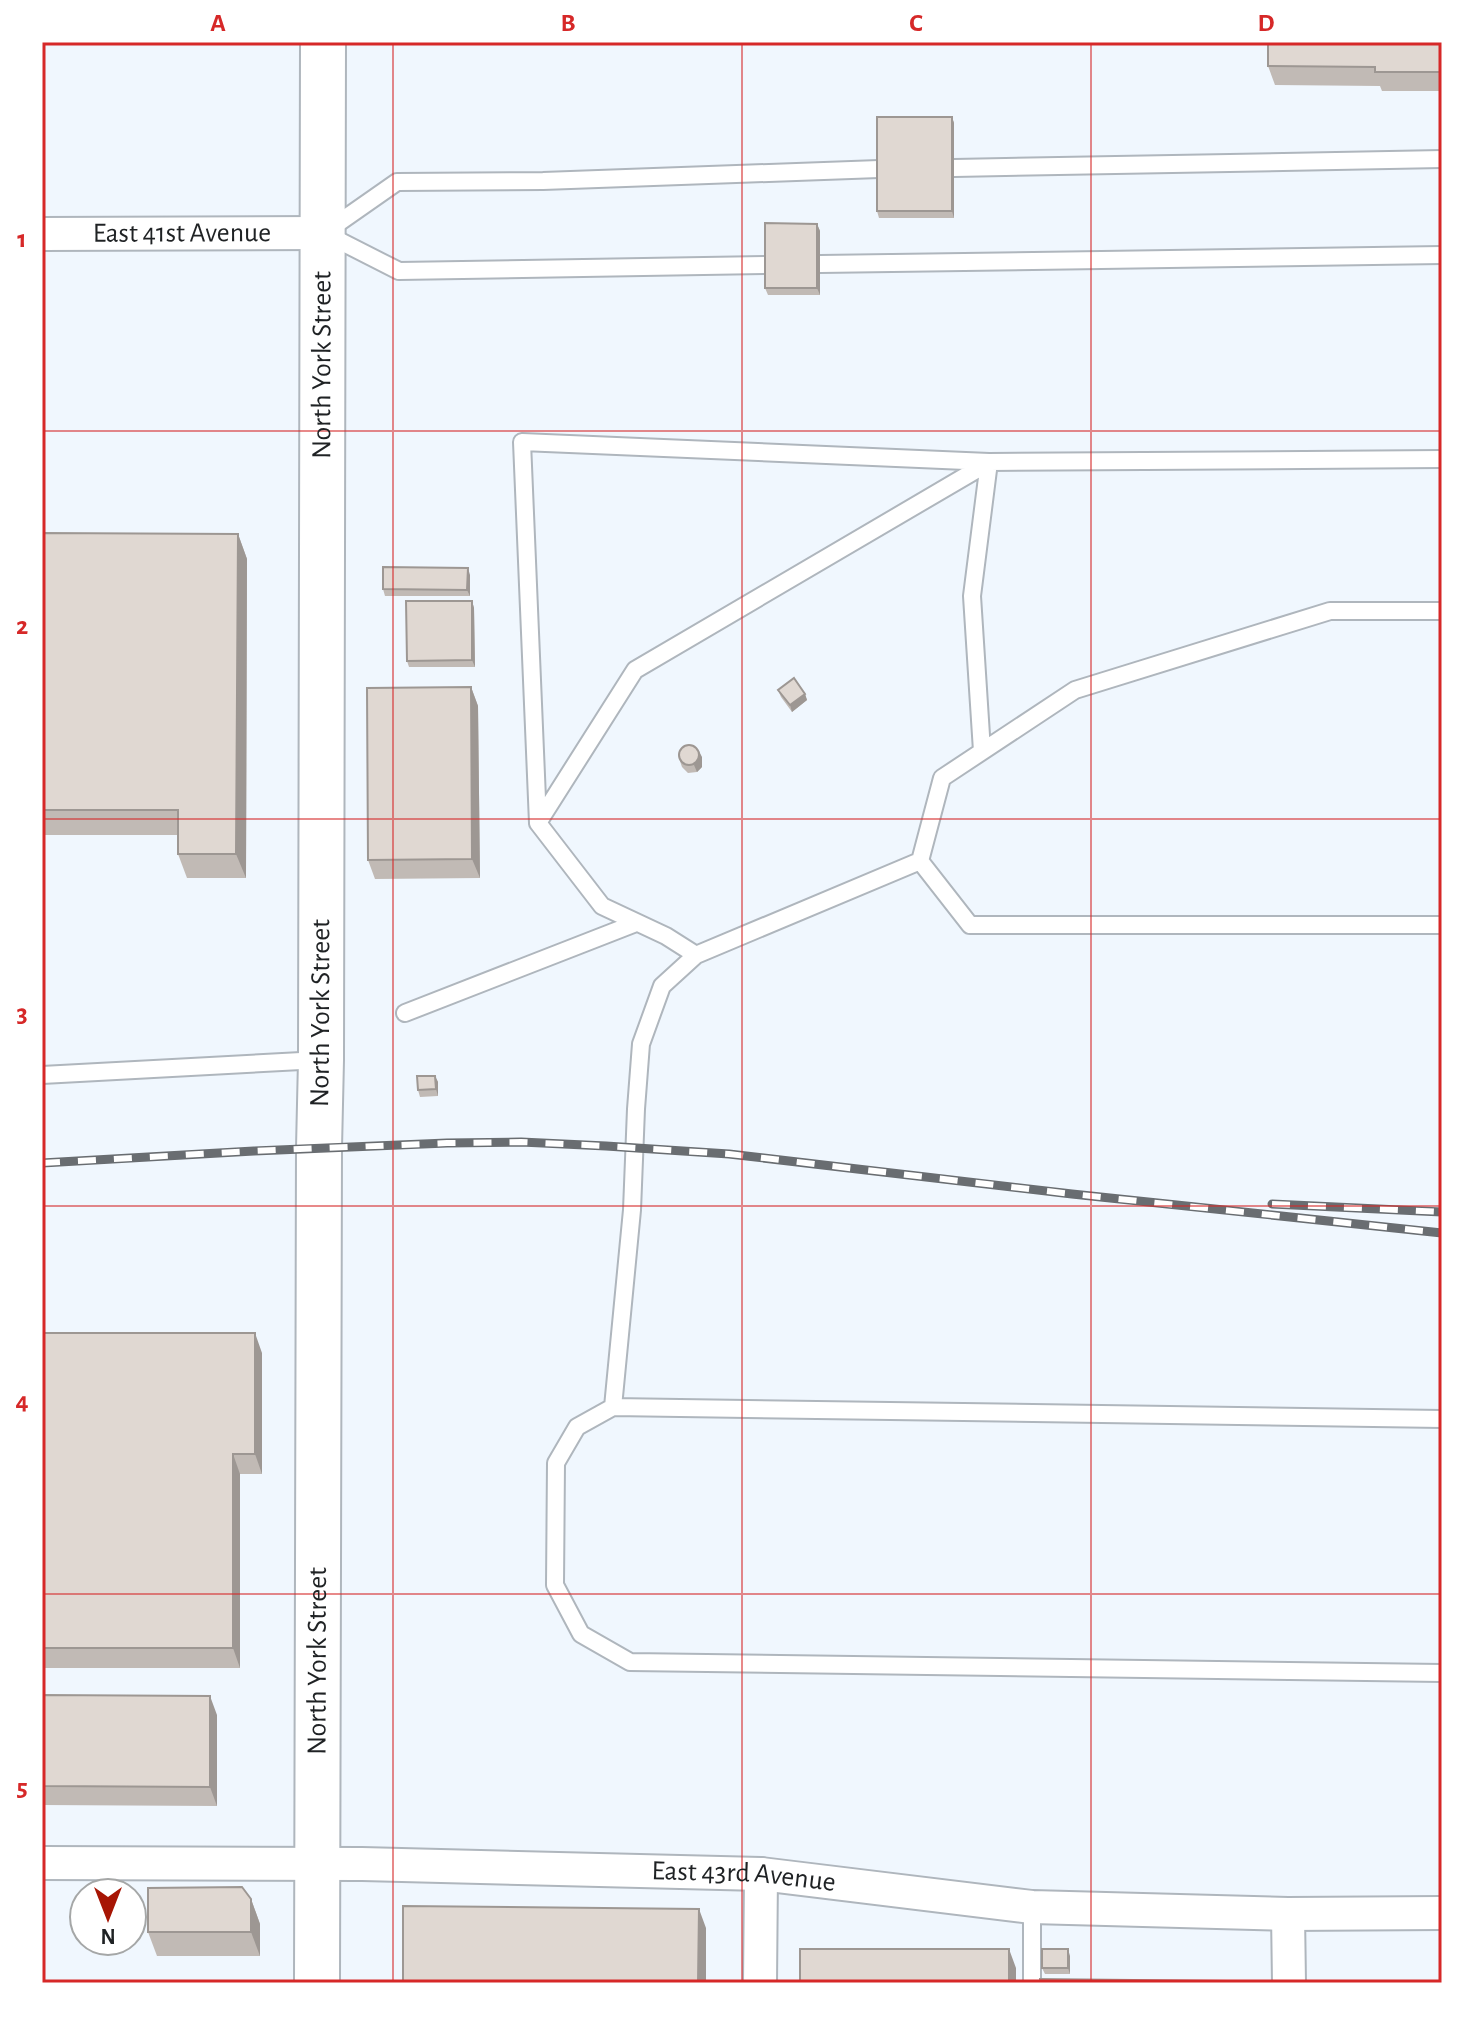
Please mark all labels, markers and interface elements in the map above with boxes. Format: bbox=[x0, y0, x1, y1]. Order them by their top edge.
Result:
text: A bbox=[210, 10, 226, 36]
text: B bbox=[560, 10, 576, 36]
text: C bbox=[909, 10, 923, 36]
text: D bbox=[1257, 10, 1275, 36]
street label: East 41st Avenue bbox=[93, 219, 271, 248]
text: 1 bbox=[17, 226, 27, 252]
street label: North York Street bbox=[308, 271, 337, 459]
text: 2 bbox=[16, 613, 28, 639]
street label: North York Street bbox=[306, 919, 335, 1107]
text: 3 bbox=[16, 1001, 28, 1027]
text: 4 bbox=[15, 1388, 29, 1414]
street label: North York Street bbox=[304, 1567, 332, 1755]
text: 5 bbox=[16, 1775, 28, 1801]
street label: East 43rd Avenue bbox=[651, 1857, 837, 1897]
north arrow bbox=[68, 1877, 148, 1957]
text: N bbox=[100, 1925, 116, 1947]

